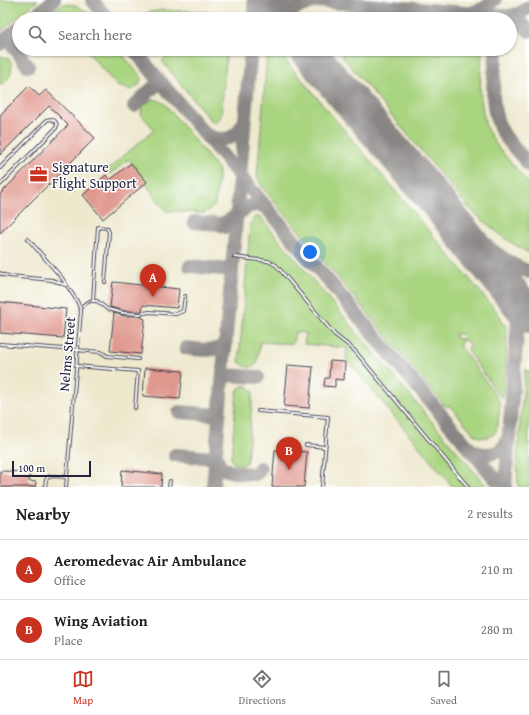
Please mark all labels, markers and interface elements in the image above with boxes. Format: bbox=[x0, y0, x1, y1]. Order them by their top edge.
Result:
search box bbox=[12, 12, 517, 56]
icon: search bbox=[26, 23, 48, 45]
text: Search here bbox=[58, 24, 132, 45]
place label: Signature Flight Support bbox=[52, 157, 137, 193]
office icon: Signature Flight Support bbox=[29, 165, 49, 185]
your location bbox=[300, 242, 320, 262]
pin: A bbox=[140, 264, 166, 297]
street label: Nelms Street bbox=[54, 316, 80, 392]
pin: B bbox=[276, 437, 302, 470]
scale bar bbox=[12, 459, 91, 478]
text: 100 m bbox=[18, 460, 45, 476]
text: Nearby bbox=[16, 501, 70, 526]
text: 2 results bbox=[467, 504, 513, 523]
text: Aeromedevac Air Ambulance bbox=[54, 550, 246, 571]
text: A bbox=[25, 560, 33, 579]
text: 210 m bbox=[481, 560, 513, 579]
text: Office bbox=[54, 571, 86, 590]
text: Wing Aviation bbox=[54, 610, 148, 631]
text: B bbox=[25, 620, 33, 639]
text: 280 m bbox=[481, 620, 513, 639]
text: Place bbox=[54, 631, 83, 650]
tab: Map bbox=[72, 668, 94, 708]
tab: Directions bbox=[239, 668, 286, 708]
tab: Saved bbox=[430, 668, 457, 708]

